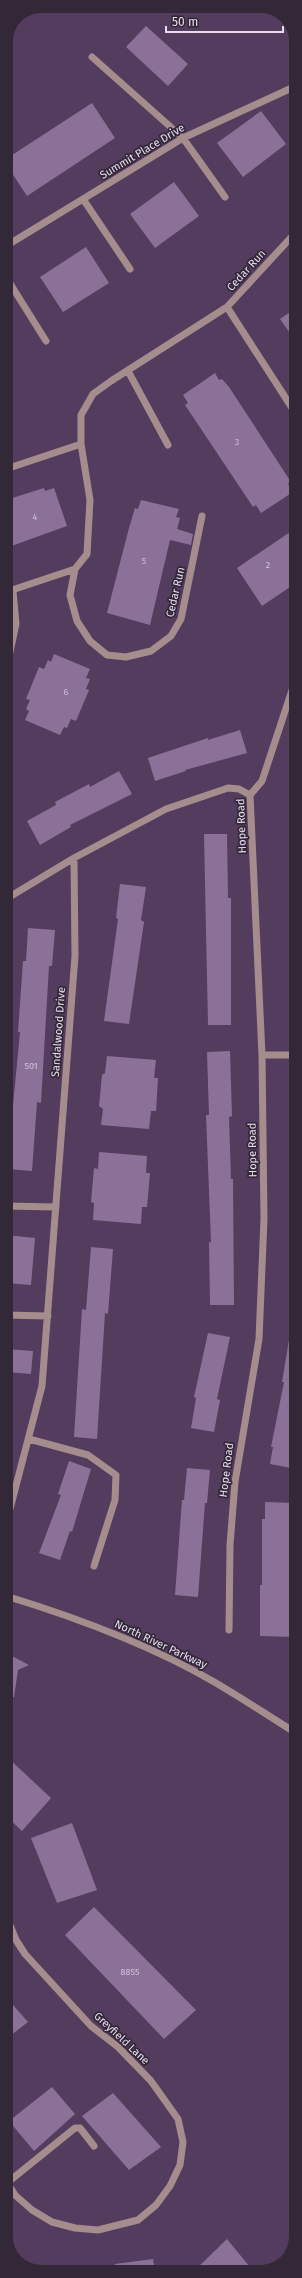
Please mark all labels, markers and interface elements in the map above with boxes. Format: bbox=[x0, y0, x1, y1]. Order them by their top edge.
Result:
scale bar bbox=[166, 8, 283, 34]
text: 50 m bbox=[172, 15, 198, 29]
street label: Summit Place Drive bbox=[98, 121, 187, 182]
street label: Cedar Run bbox=[224, 247, 268, 294]
house number: 3 bbox=[235, 437, 239, 447]
house number: 4 bbox=[33, 512, 38, 522]
house number: 5 bbox=[142, 556, 147, 566]
house number: 2 bbox=[266, 560, 270, 570]
street label: Cedar Run bbox=[163, 566, 188, 619]
house number: 6 bbox=[64, 687, 69, 697]
street label: Hope Road bbox=[234, 798, 249, 854]
street label: Sandalwood Drive bbox=[49, 987, 68, 1077]
house number: 501 bbox=[24, 1061, 38, 1071]
street label: Hope Road bbox=[246, 1123, 259, 1177]
street label: Hope Road bbox=[217, 1442, 236, 1498]
street label: North River Parkway bbox=[113, 1617, 210, 1672]
house number: 8855 bbox=[121, 1967, 140, 1977]
street label: Greyfield Lane bbox=[91, 2009, 152, 2067]

